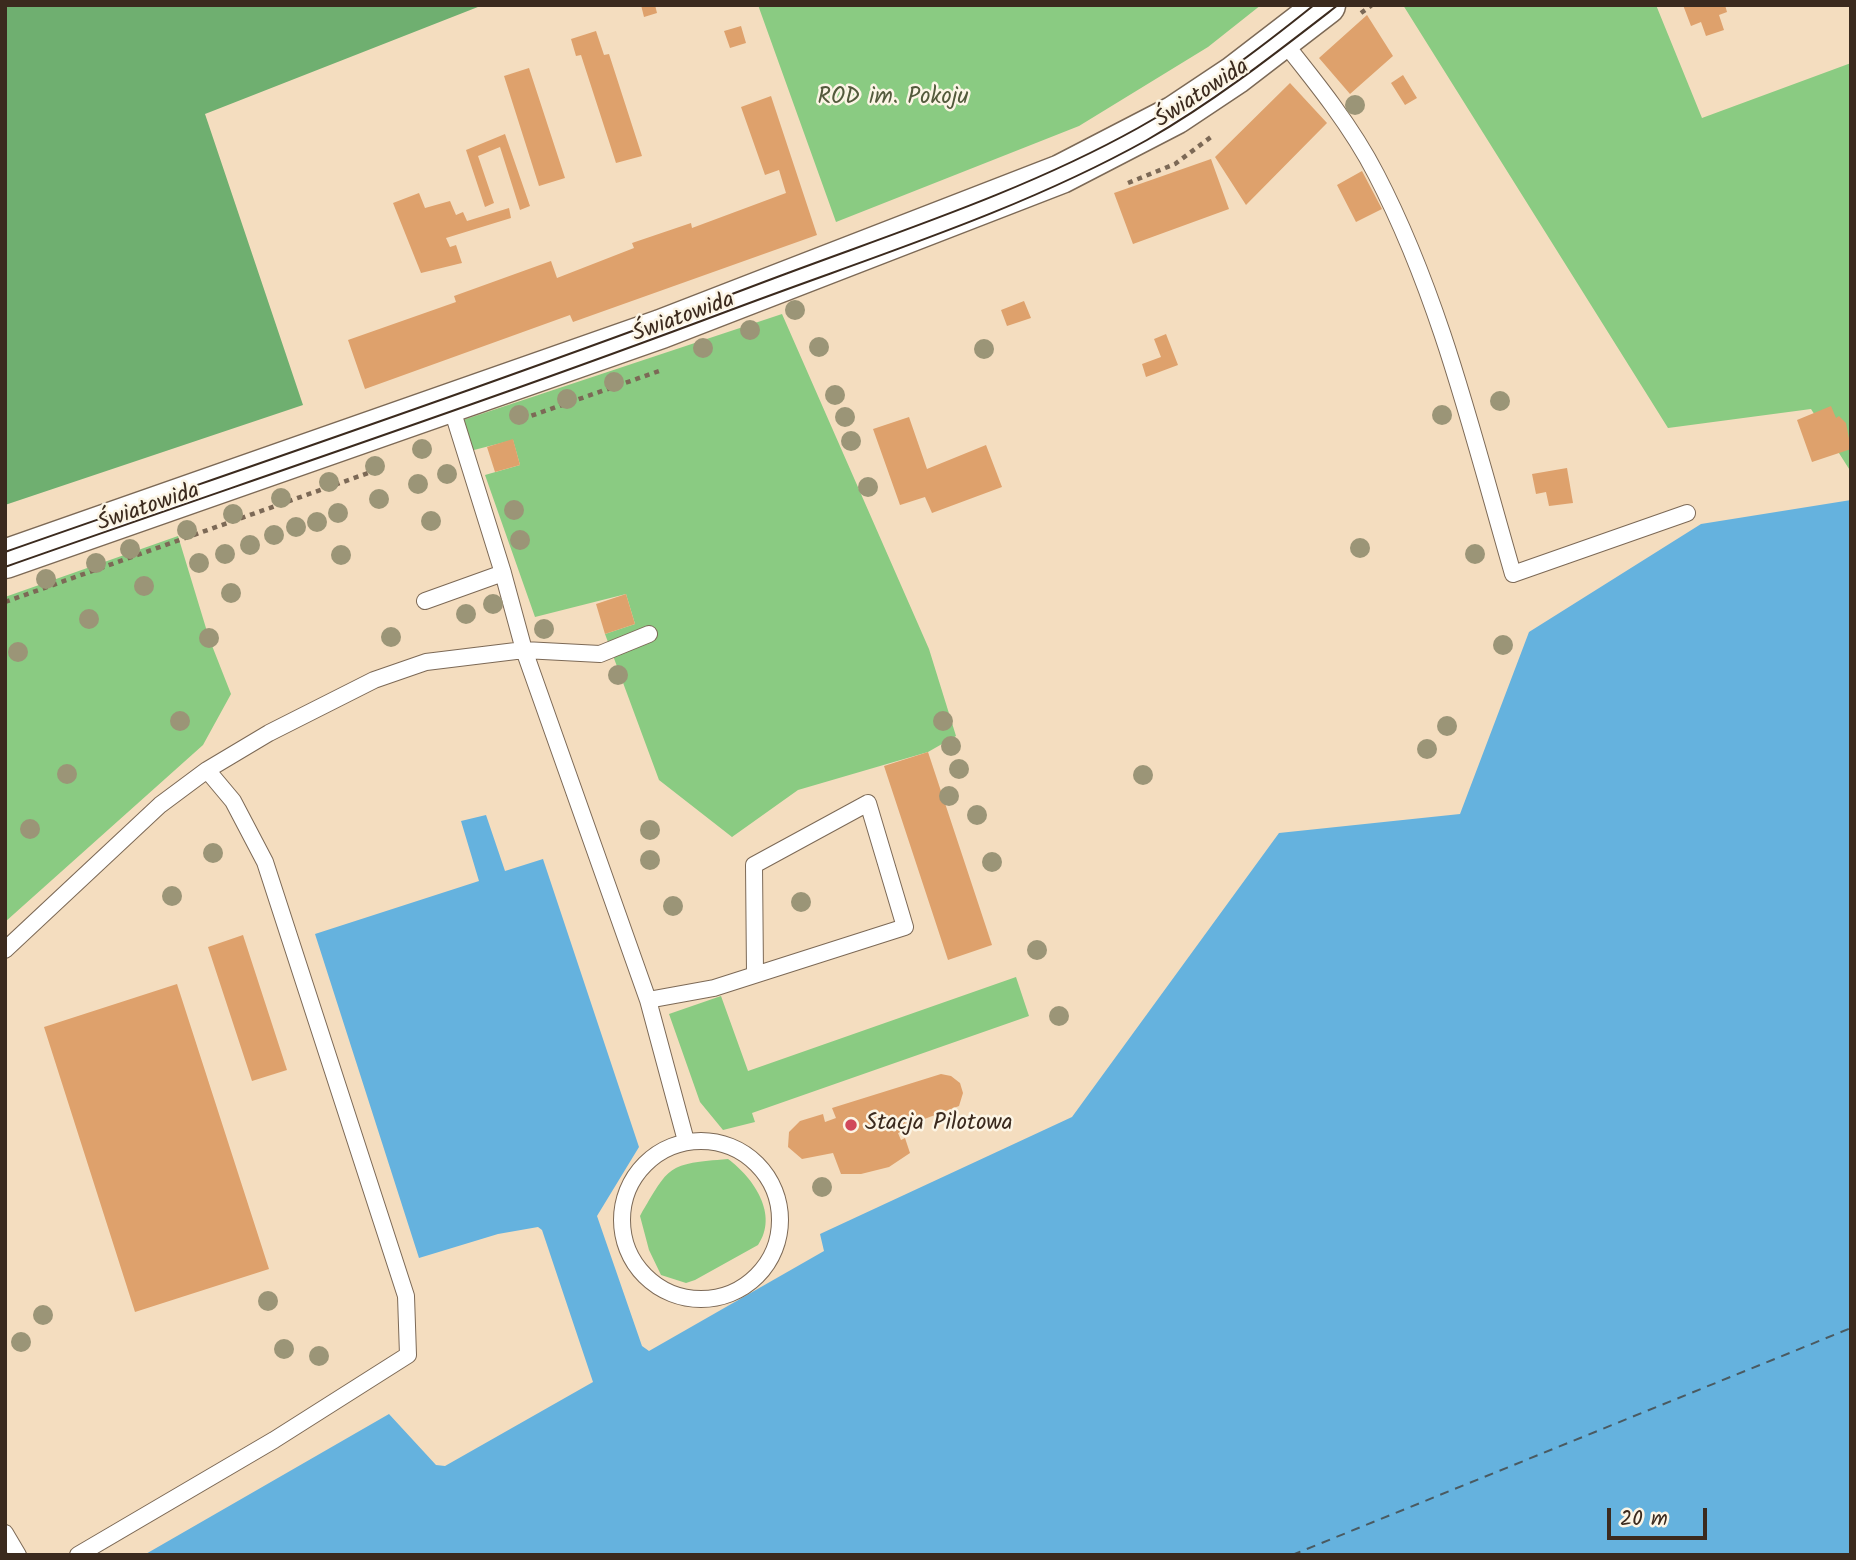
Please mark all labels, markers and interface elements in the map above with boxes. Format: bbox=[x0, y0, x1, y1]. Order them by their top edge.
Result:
street label: Światowida bbox=[1151, 54, 1255, 136]
park label: ROD im. Pokoju bbox=[817, 85, 969, 113]
street label: Światowida bbox=[629, 288, 739, 350]
street label: Światowida bbox=[94, 479, 204, 539]
place label: Stacja Pilotowa bbox=[865, 1111, 1013, 1139]
marker: Stacja Pilotowa bbox=[843, 1117, 859, 1133]
scale bar bbox=[1611, 1494, 1711, 1538]
text: 20 m bbox=[1620, 1503, 1668, 1536]

